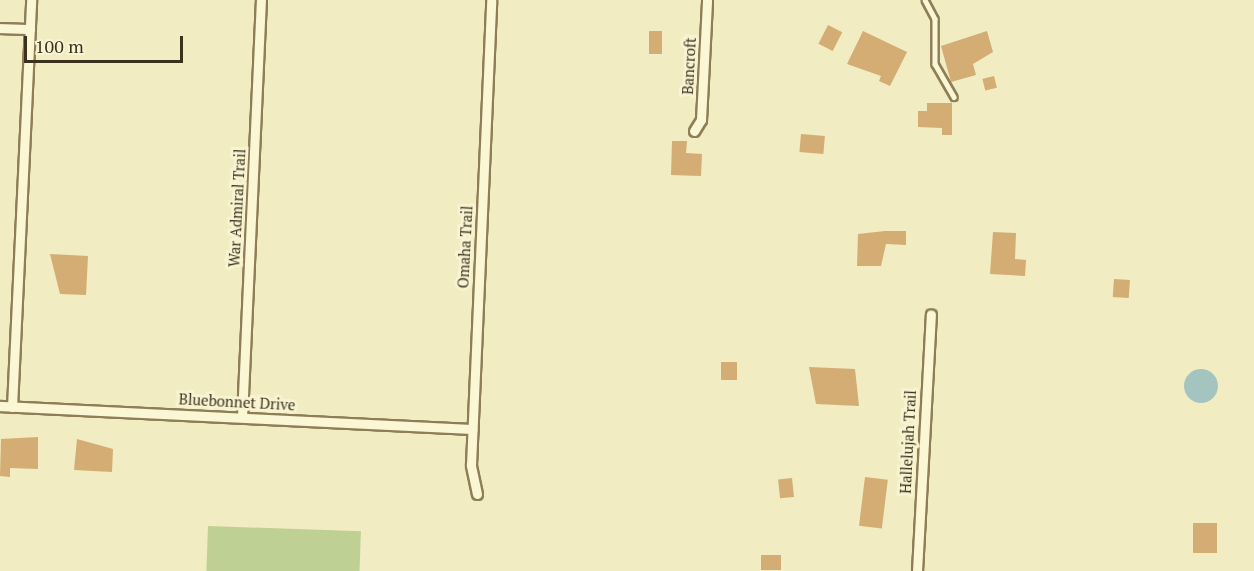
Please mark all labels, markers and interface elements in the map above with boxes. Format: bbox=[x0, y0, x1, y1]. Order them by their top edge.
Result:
scale bar bbox=[27, 24, 186, 62]
text: 100 m bbox=[35, 34, 84, 58]
street label: Bancroft bbox=[679, 37, 699, 95]
street label: War Admiral Trail bbox=[225, 148, 249, 268]
street label: Omaha Trail bbox=[454, 205, 476, 289]
street label: Bluebonnet Drive bbox=[178, 390, 296, 414]
street label: Hallelujah Trail bbox=[896, 390, 920, 494]

